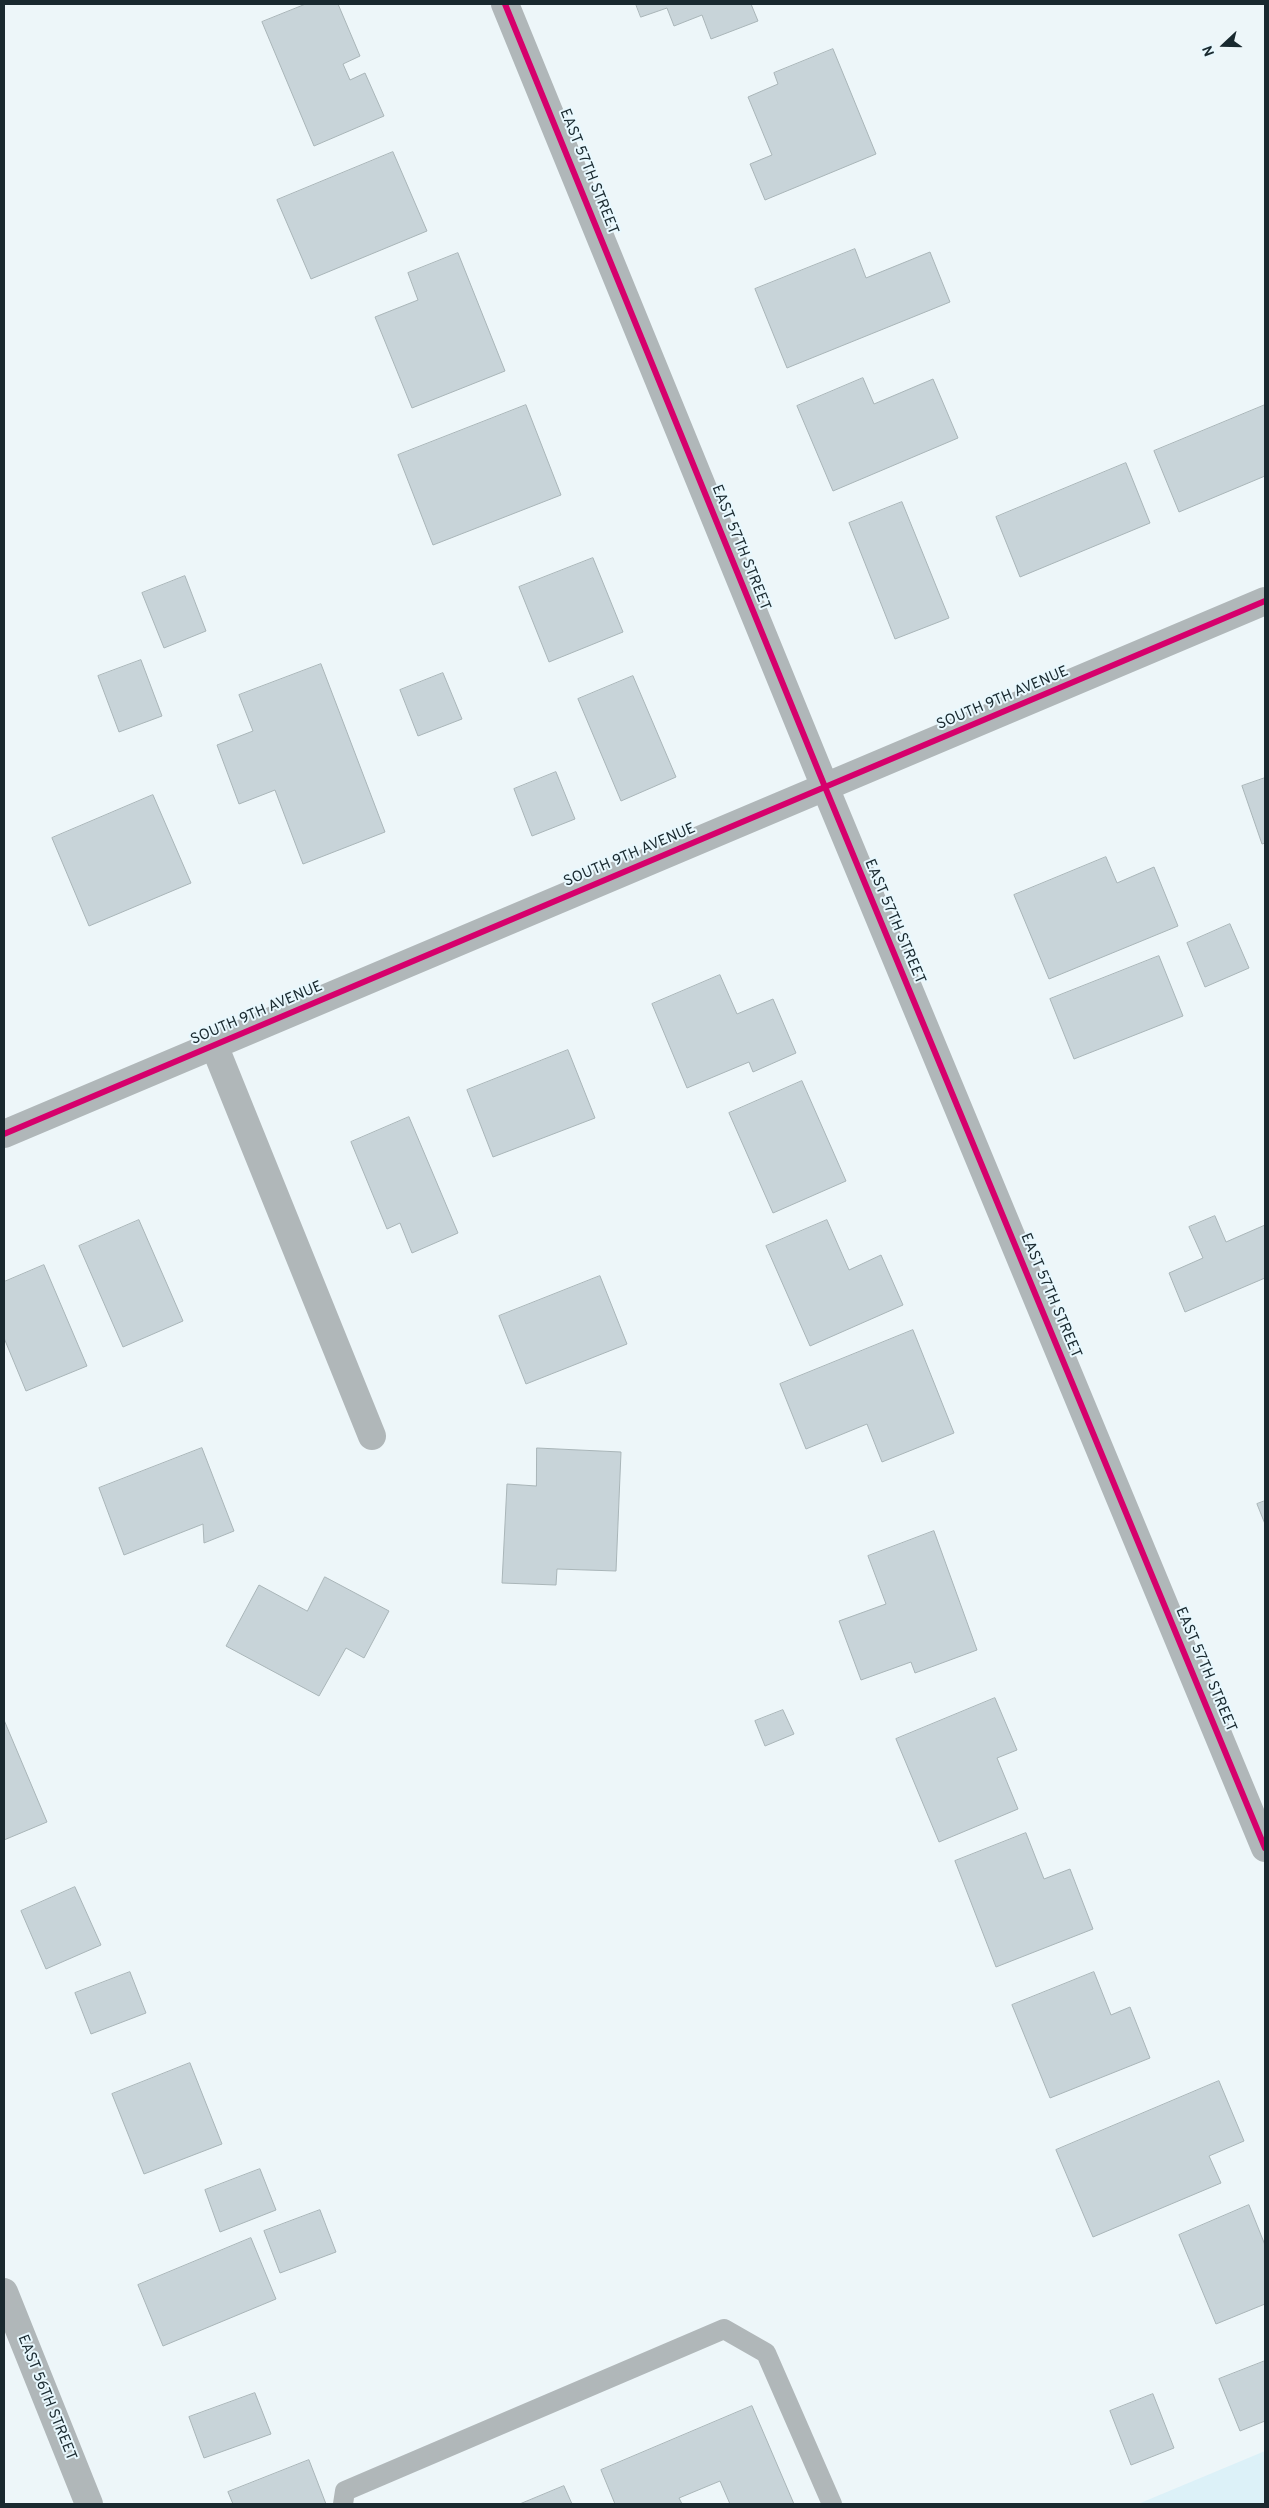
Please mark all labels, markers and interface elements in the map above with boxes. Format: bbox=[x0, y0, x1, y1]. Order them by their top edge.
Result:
north arrow bbox=[1199, 20, 1249, 70]
text: N bbox=[1200, 43, 1219, 58]
street label: EAST 57TH STREET bbox=[555, 106, 621, 238]
street label: EAST 57TH STREET bbox=[707, 482, 773, 614]
street label: SOUTH 9TH AVENUE bbox=[934, 663, 1072, 735]
street label: SOUTH 9TH AVENUE bbox=[561, 820, 699, 892]
street label: EAST 57TH STREET bbox=[860, 857, 928, 987]
street label: SOUTH 9TH AVENUE bbox=[188, 978, 326, 1050]
street label: EAST 57TH STREET bbox=[1016, 1231, 1084, 1361]
street label: EAST 57TH STREET bbox=[1171, 1605, 1239, 1735]
street label: EAST 56TH STREET bbox=[13, 2332, 79, 2464]

